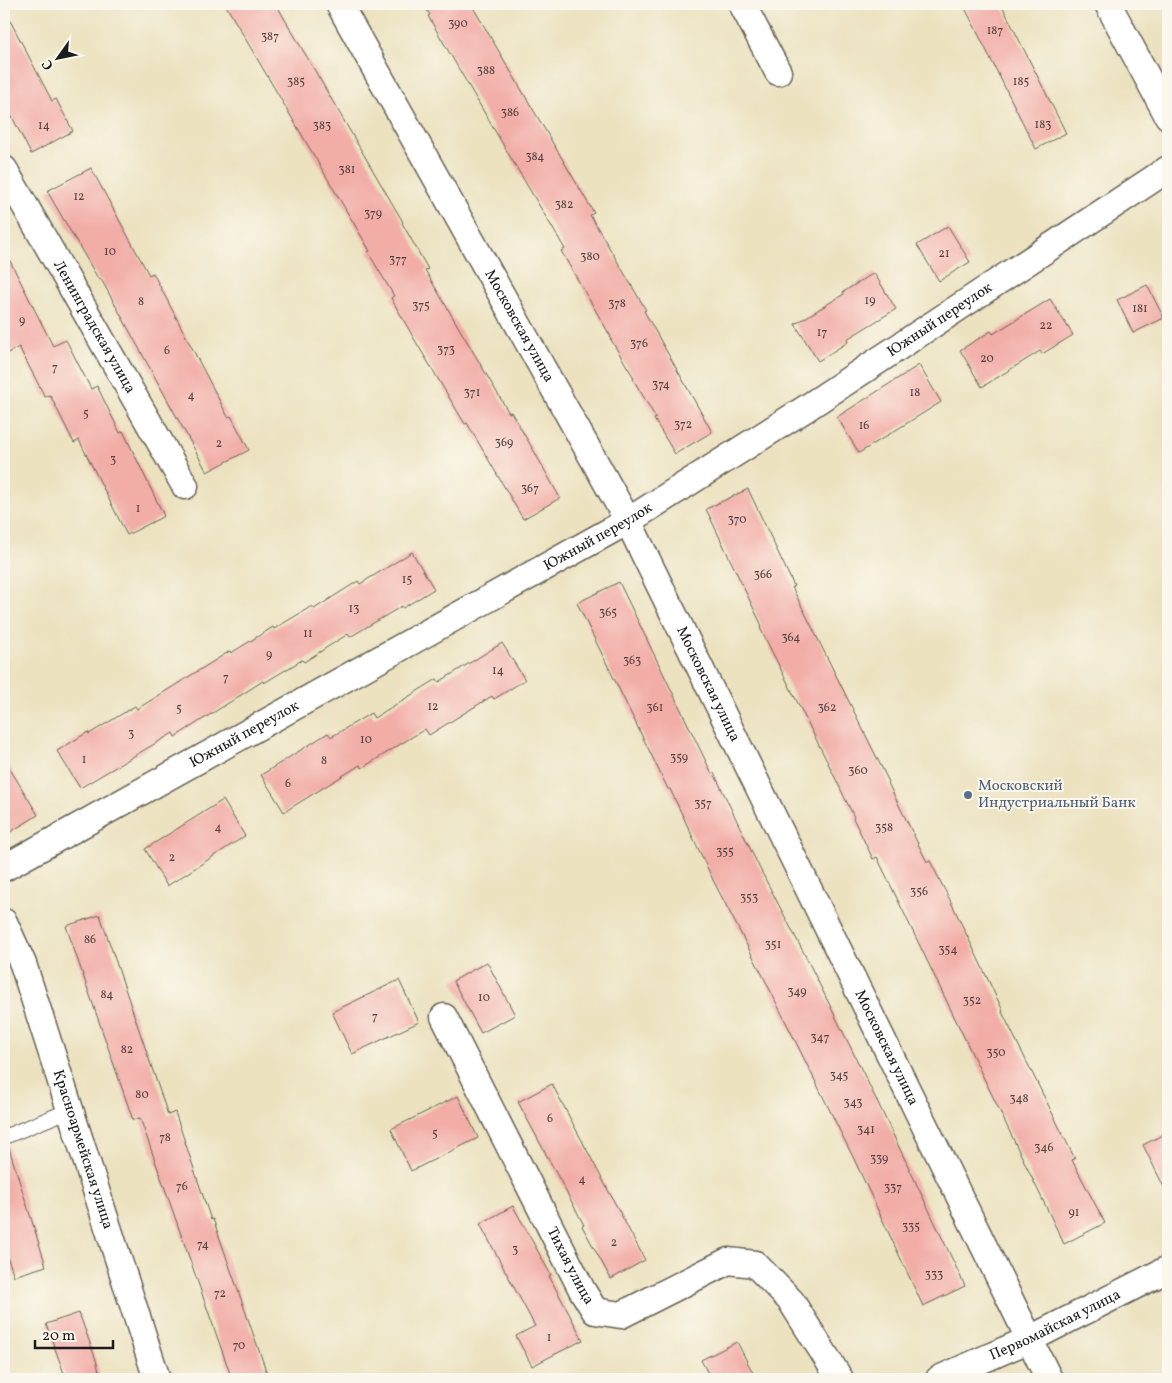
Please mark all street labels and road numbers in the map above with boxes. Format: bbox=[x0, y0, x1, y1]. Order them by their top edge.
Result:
street label: Ленинградская улица bbox=[48, 257, 141, 397]
street label: Московская улица bbox=[479, 266, 559, 386]
street label: Южный переулок bbox=[883, 277, 997, 362]
street label: Южный переулок bbox=[540, 498, 657, 576]
street label: Московская улица bbox=[671, 623, 745, 745]
street label: Южный переулок bbox=[186, 695, 303, 773]
street label: Московская улица bbox=[849, 986, 924, 1109]
street label: Красноармейская улица bbox=[47, 1067, 118, 1232]
street label: Тихая улица bbox=[541, 1223, 599, 1309]
street label: Первомайская улица bbox=[986, 1284, 1124, 1366]

